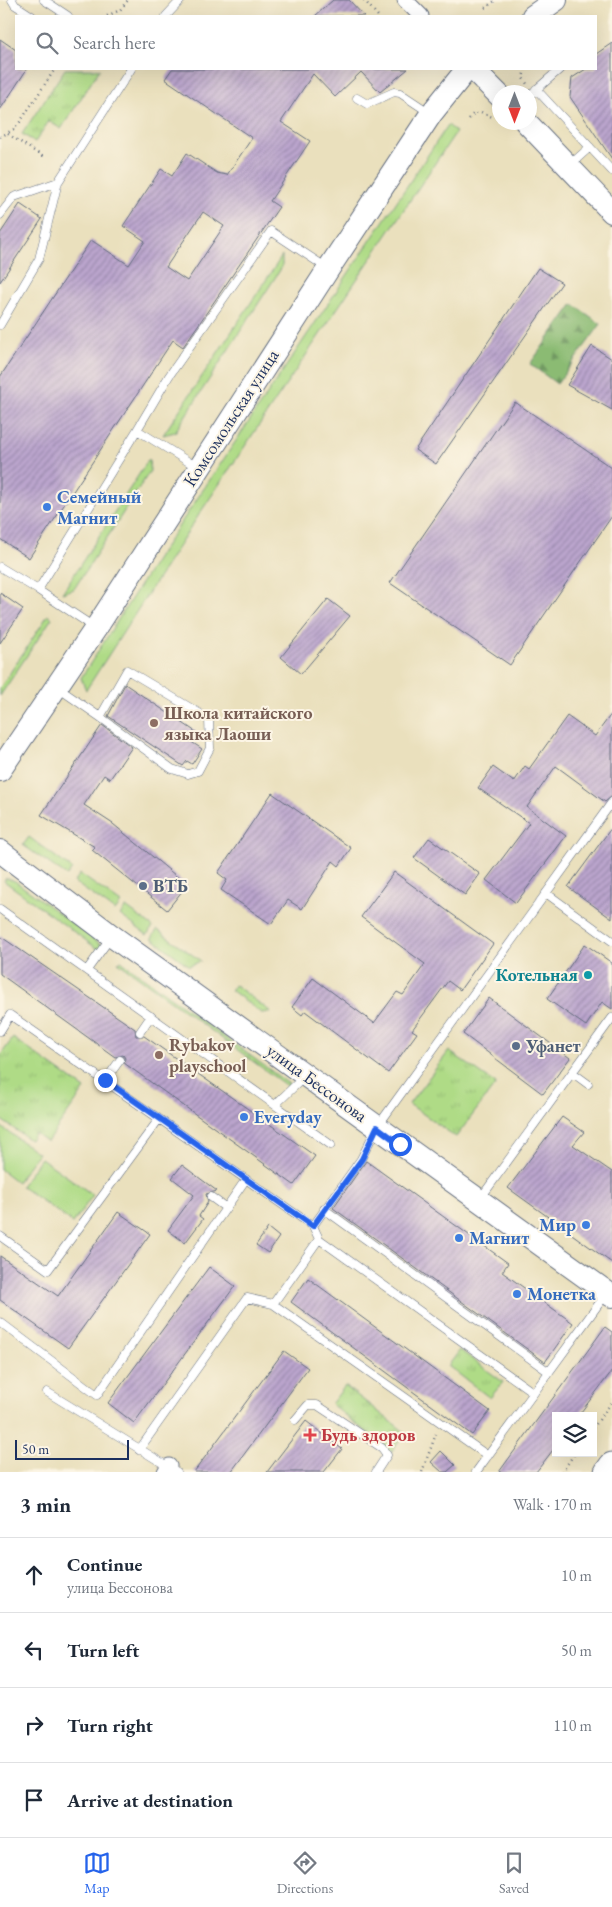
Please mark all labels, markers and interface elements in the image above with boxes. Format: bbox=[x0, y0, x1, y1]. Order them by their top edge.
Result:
search box bbox=[15, 15, 597, 70]
icon: search bbox=[33, 29, 61, 57]
text: Search here bbox=[73, 30, 155, 55]
north arrow bbox=[492, 85, 537, 130]
street label: Комсомольская улица bbox=[178, 344, 284, 491]
place label: Семейный Магнит bbox=[57, 485, 142, 529]
marker: Семейный Магнит bbox=[41, 501, 53, 513]
place label: Школа китайского языка Лаоши bbox=[163, 701, 313, 745]
marker: Школа китайского языка Лаоши bbox=[148, 717, 160, 729]
place label: ВТБ bbox=[153, 874, 188, 897]
marker: ВТБ bbox=[137, 880, 149, 892]
place label: Котельная bbox=[495, 963, 578, 986]
marker: Котельная bbox=[582, 969, 594, 981]
place label: Rybakov playschool bbox=[169, 1033, 246, 1077]
place label: Уфанет bbox=[525, 1034, 581, 1057]
street label: улица Бессонова bbox=[262, 1038, 373, 1127]
marker: Уфанет bbox=[510, 1040, 522, 1052]
marker: Rybakov playschool bbox=[153, 1049, 165, 1061]
route end bbox=[94, 1069, 117, 1092]
place label: Everyday bbox=[254, 1105, 322, 1128]
marker: Everyday bbox=[238, 1111, 250, 1123]
route start bbox=[389, 1133, 412, 1156]
place label: Мир bbox=[539, 1213, 576, 1236]
marker: Мир bbox=[580, 1219, 592, 1231]
place label: Магнит bbox=[469, 1226, 529, 1249]
marker: Магнит bbox=[453, 1232, 465, 1244]
place label: Монетка bbox=[527, 1282, 596, 1305]
marker: Монетка bbox=[511, 1288, 523, 1300]
map controls bbox=[552, 1412, 597, 1457]
button: layers bbox=[552, 1412, 597, 1457]
place label: Будь здоров bbox=[321, 1423, 416, 1446]
marker: Будь здоров bbox=[303, 1428, 317, 1442]
scale bar bbox=[15, 1437, 129, 1460]
text: 50 m bbox=[22, 1440, 49, 1458]
text: 3 min bbox=[20, 1491, 71, 1518]
text: Walk · 170 m bbox=[513, 1494, 592, 1515]
text: Continue bbox=[67, 1552, 142, 1577]
icon: ahead bbox=[20, 1561, 48, 1589]
text: 10 m bbox=[561, 1565, 592, 1586]
text: улица Бессонова bbox=[67, 1577, 173, 1598]
icon: left bbox=[20, 1636, 48, 1664]
text: Turn left bbox=[67, 1638, 139, 1663]
text: 50 m bbox=[561, 1640, 592, 1661]
icon: right bbox=[20, 1711, 48, 1739]
text: Turn right bbox=[67, 1713, 153, 1738]
text: 110 m bbox=[553, 1715, 592, 1736]
icon: arrive bbox=[20, 1786, 48, 1814]
text: Arrive at destination bbox=[67, 1788, 233, 1813]
tab: Map bbox=[83, 1849, 111, 1897]
tab: Directions bbox=[277, 1849, 333, 1897]
tab: Saved bbox=[499, 1849, 529, 1897]

